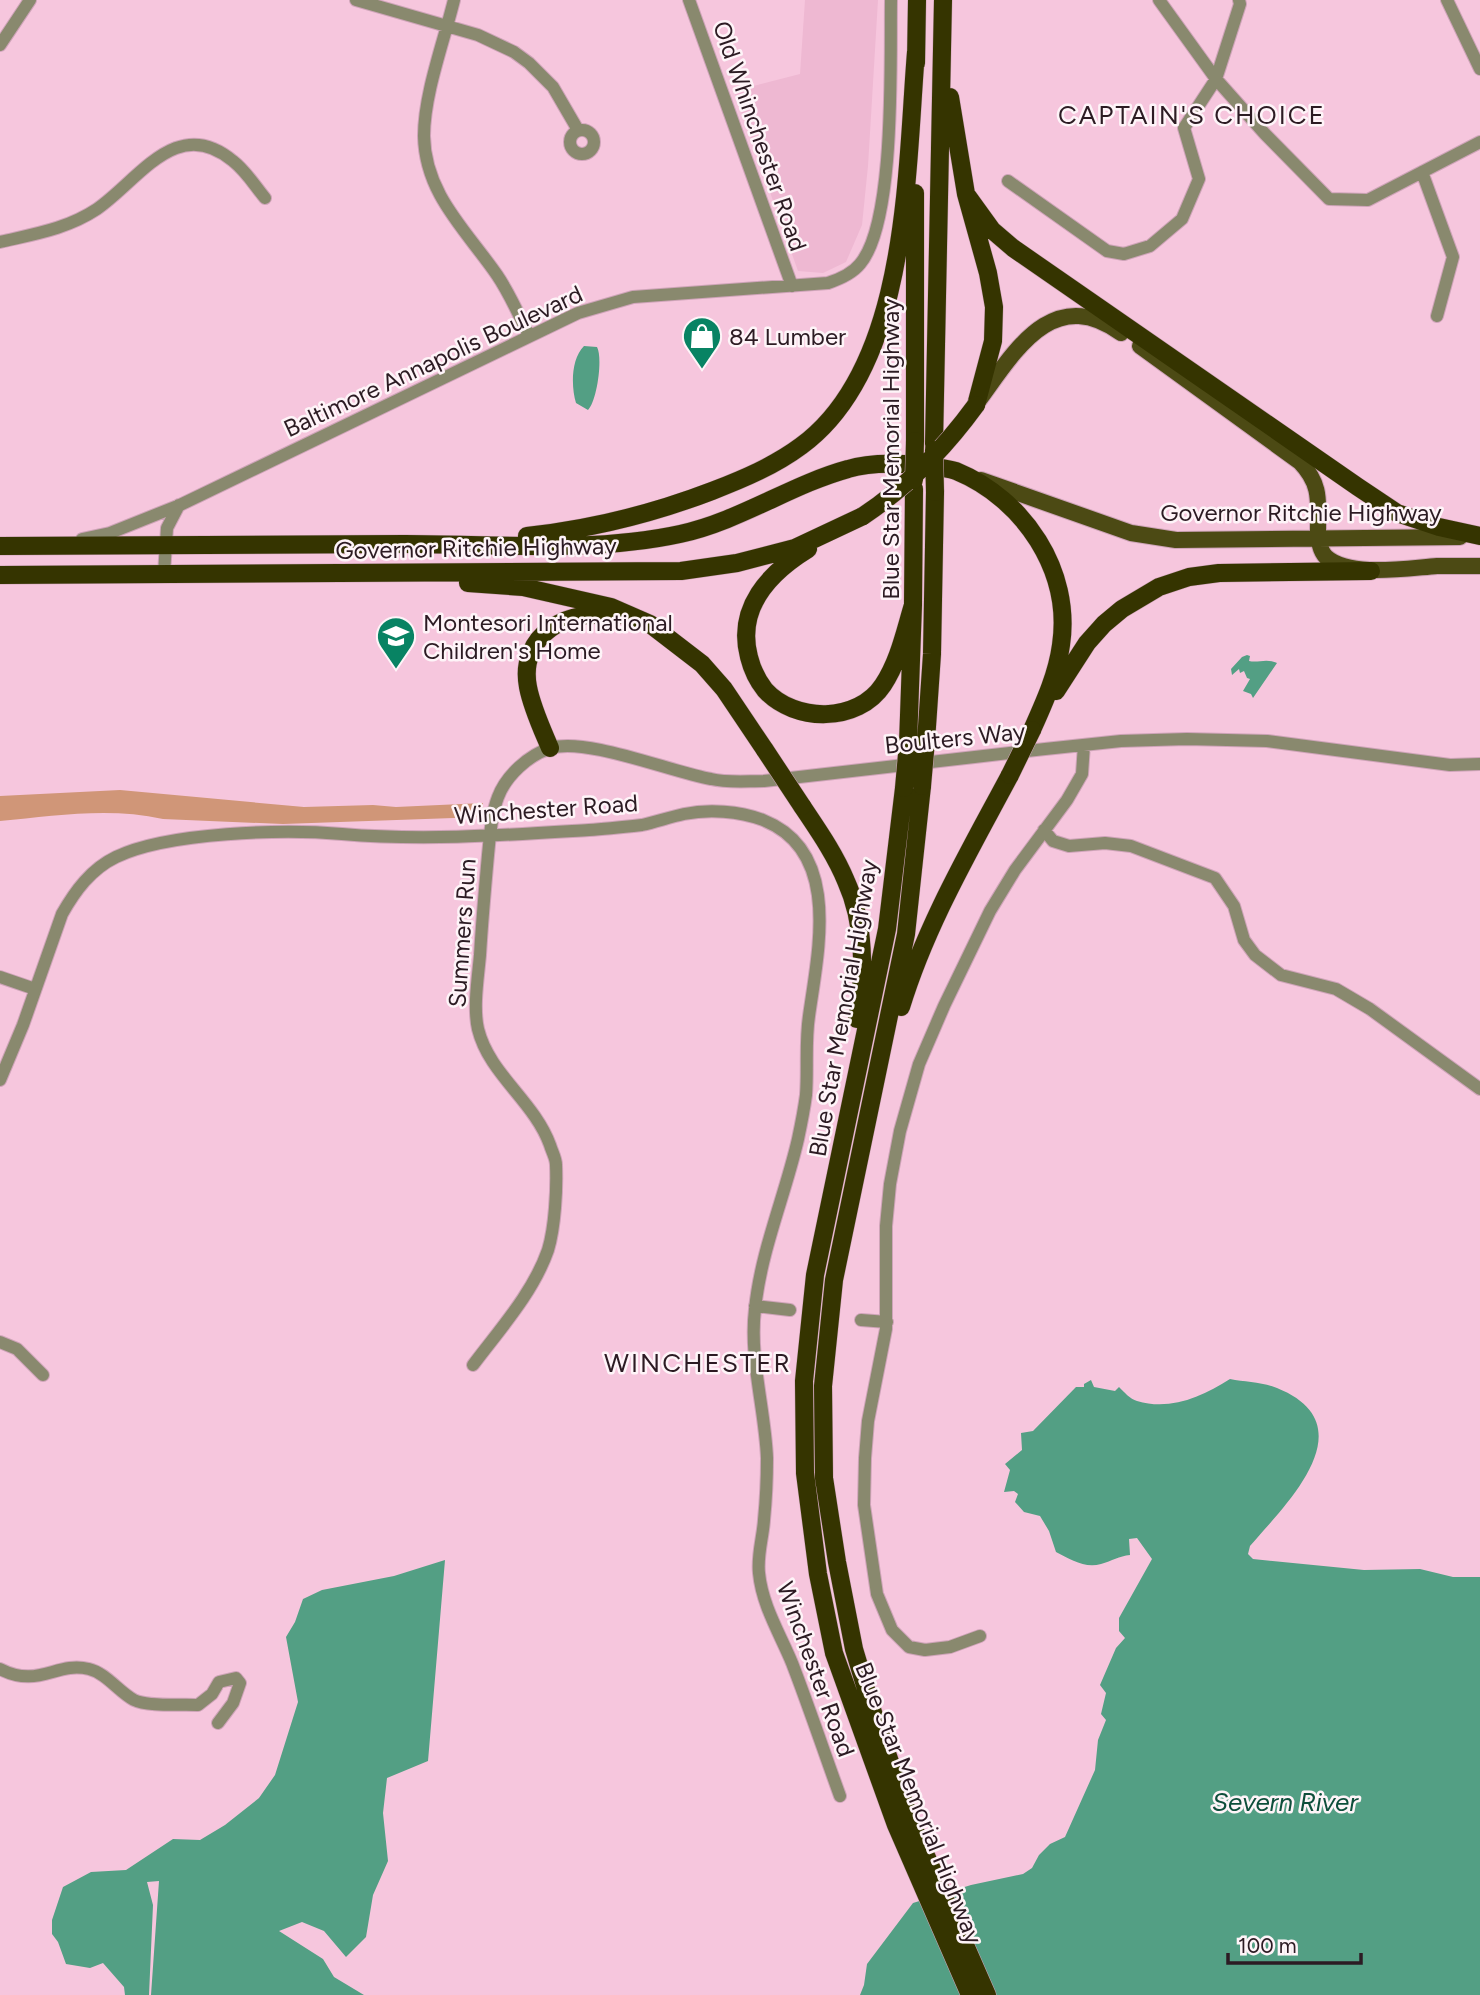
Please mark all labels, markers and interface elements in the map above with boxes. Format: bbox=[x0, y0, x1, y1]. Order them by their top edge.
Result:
street label: Old Whinchester Road bbox=[707, 17, 813, 255]
district label: CAPTAIN'S CHOICE bbox=[1058, 99, 1326, 131]
street label: Baltimore Annapolis Boulevard bbox=[279, 279, 587, 443]
street label: Blue Star Memorial Highway bbox=[876, 298, 905, 600]
shop icon: 84 Lumber bbox=[681, 315, 723, 370]
place label: 84 Lumber bbox=[729, 322, 846, 351]
street label: Governor Ritchie Highway bbox=[1160, 498, 1442, 527]
street label: Governor Ritchie Highway bbox=[335, 531, 617, 565]
place label: Montesori International Children's Home bbox=[423, 608, 673, 665]
school or university icon: Montesori International Children's Home bbox=[375, 615, 417, 670]
street label: Boulters Way bbox=[883, 716, 1027, 760]
street label: Winchester Road bbox=[453, 788, 639, 830]
street label: Blue Star Memorial Highway bbox=[803, 857, 884, 1159]
street label: Summers Run bbox=[442, 858, 482, 1008]
district label: WINCHESTER bbox=[604, 1347, 792, 1379]
street label: Winchester Road bbox=[771, 1578, 861, 1760]
street label: Blue Star Memorial Highway bbox=[849, 1658, 989, 1948]
water label: Severn River bbox=[1212, 1786, 1359, 1818]
scale bar bbox=[1228, 1922, 1361, 1966]
text: 100 m bbox=[1238, 1933, 1297, 1958]

